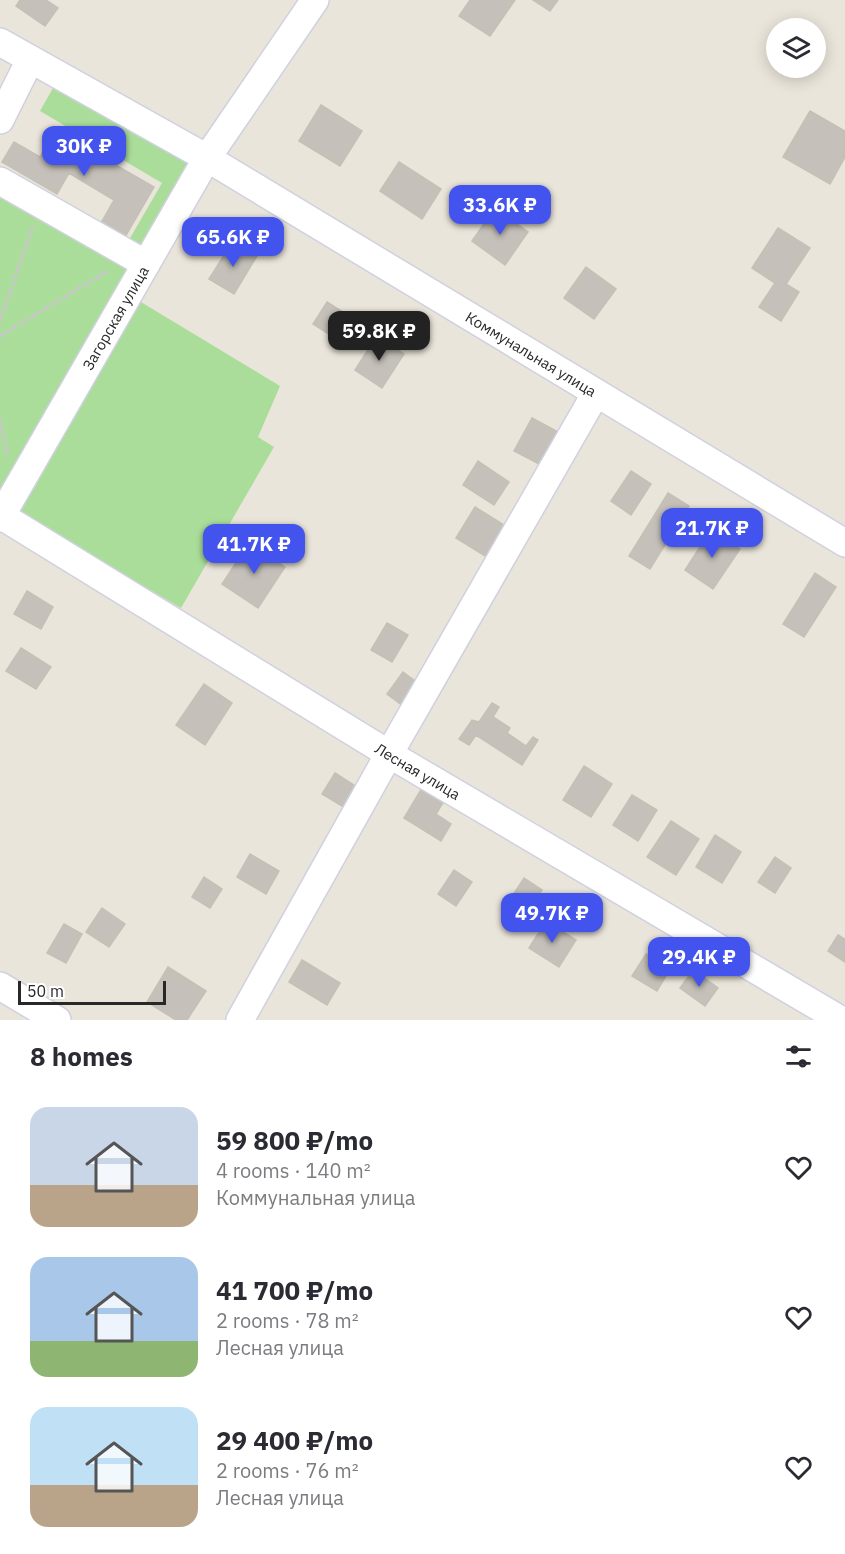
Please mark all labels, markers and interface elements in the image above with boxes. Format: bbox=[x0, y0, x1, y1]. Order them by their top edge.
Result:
map controls bbox=[766, 18, 826, 78]
button: layers bbox=[766, 18, 826, 78]
pin: 30K ₽ bbox=[42, 126, 126, 177]
text: 30K ₽ bbox=[56, 132, 112, 159]
pin: 33.6K ₽ bbox=[445, 185, 555, 236]
text: 33.6K ₽ bbox=[463, 191, 537, 218]
pin: 65.6K ₽ bbox=[178, 217, 288, 268]
text: 65.6K ₽ bbox=[196, 223, 270, 250]
street label: Загорская улица bbox=[78, 262, 153, 373]
street label: Коммунальная улица bbox=[462, 307, 600, 400]
pin: 59.8K ₽ bbox=[324, 311, 434, 362]
text: 59.8K ₽ bbox=[342, 317, 416, 344]
pin: 21.7K ₽ bbox=[657, 508, 767, 559]
text: 21.7K ₽ bbox=[675, 514, 749, 541]
pin: 41.7K ₽ bbox=[199, 524, 309, 575]
text: 41.7K ₽ bbox=[217, 530, 291, 557]
street label: Лесная улица bbox=[372, 738, 464, 804]
pin: 49.7K ₽ bbox=[497, 893, 607, 944]
text: 49.7K ₽ bbox=[515, 899, 589, 926]
pin: 29.4K ₽ bbox=[644, 937, 754, 988]
text: 29.4K ₽ bbox=[662, 943, 736, 970]
scale bar bbox=[18, 978, 166, 1006]
text: 50 m bbox=[27, 981, 64, 1001]
text: 8 homes bbox=[30, 1039, 133, 1073]
icon: filters bbox=[782, 1040, 815, 1073]
text: 59 800 ₽/mo bbox=[216, 1123, 373, 1157]
icon: home bbox=[78, 1131, 150, 1203]
icon: heart bbox=[782, 1151, 815, 1184]
text: 4 rooms · 140 m² bbox=[216, 1157, 371, 1184]
text: Коммунальная улица bbox=[216, 1184, 415, 1211]
text: 41 700 ₽/mo bbox=[216, 1273, 373, 1307]
icon: home bbox=[78, 1281, 150, 1353]
icon: heart bbox=[782, 1301, 815, 1334]
text: 2 rooms · 78 m² bbox=[216, 1307, 359, 1334]
text: Лесная улица bbox=[216, 1334, 344, 1361]
text: 29 400 ₽/mo bbox=[216, 1423, 373, 1457]
icon: home bbox=[78, 1431, 150, 1503]
icon: heart bbox=[782, 1451, 815, 1484]
text: 2 rooms · 76 m² bbox=[216, 1457, 359, 1484]
text: Лесная улица bbox=[216, 1484, 344, 1511]

